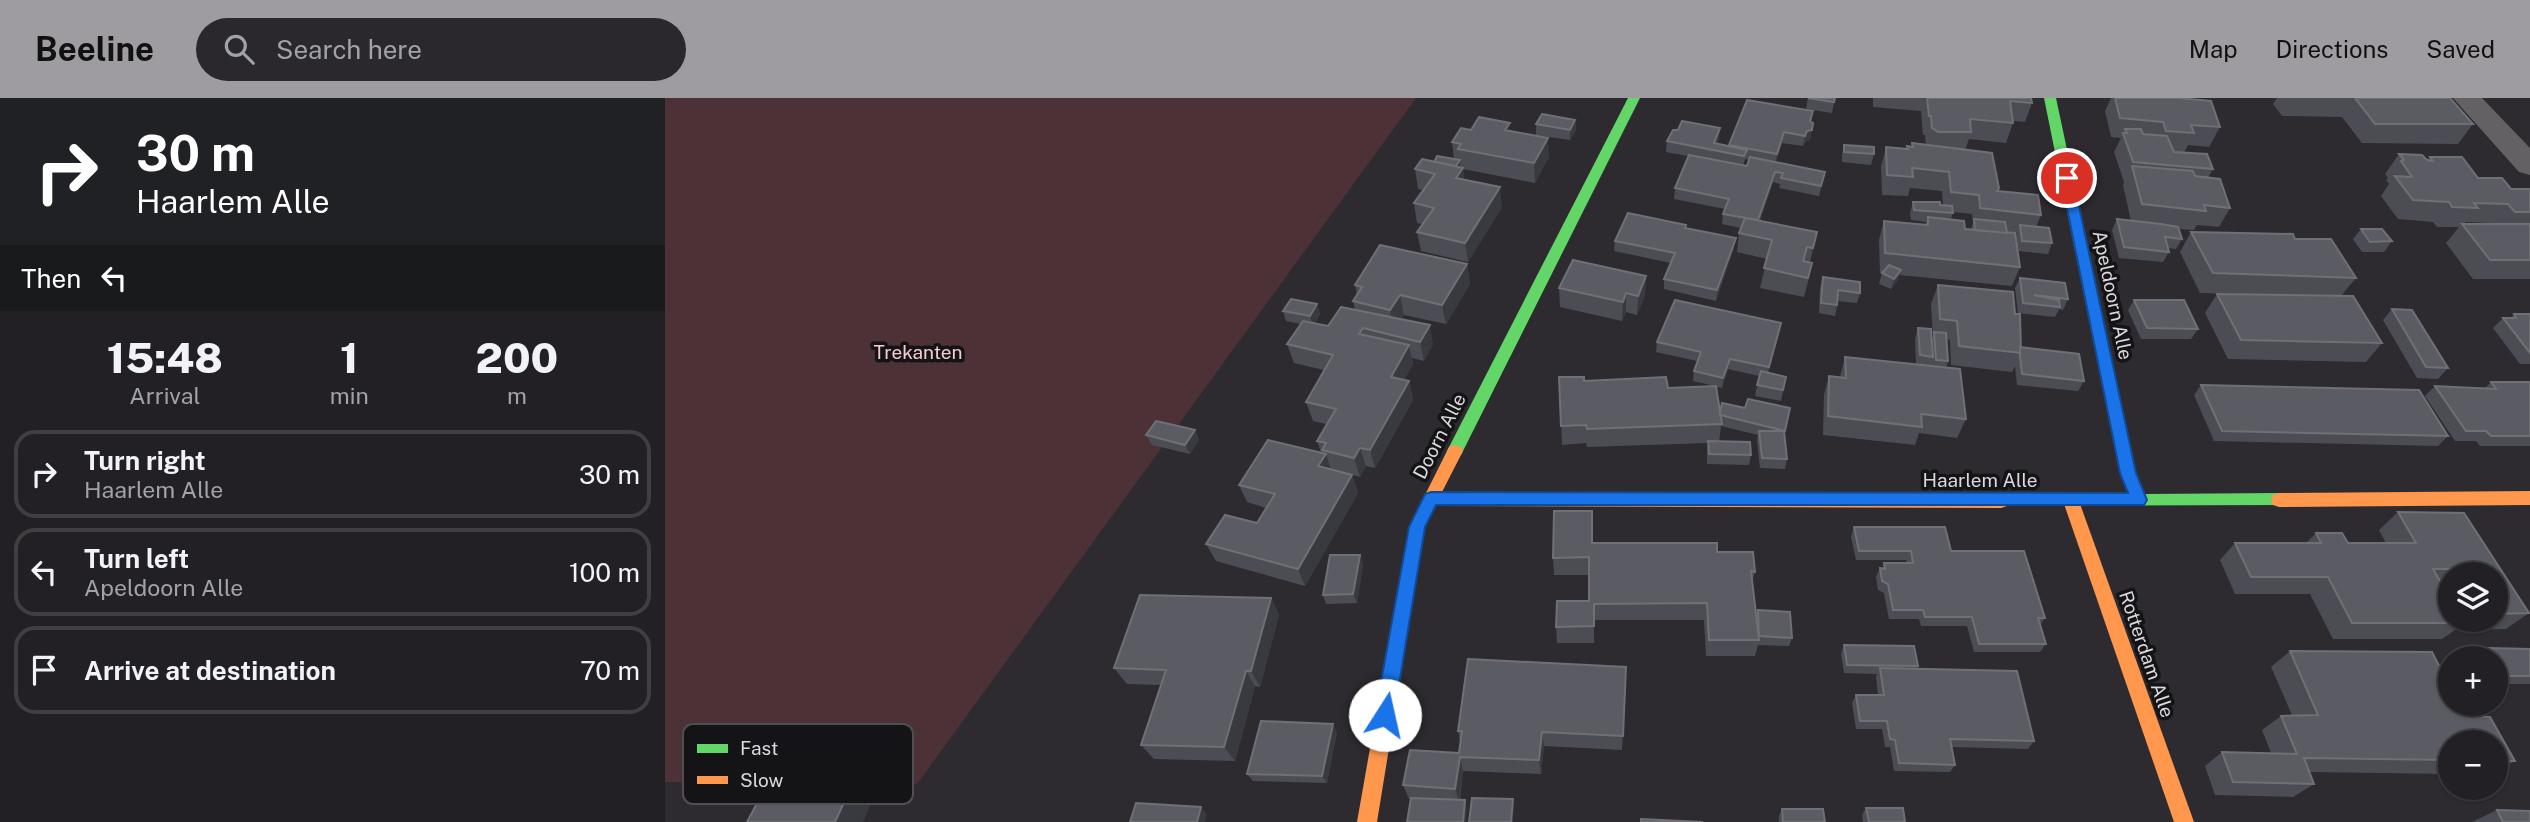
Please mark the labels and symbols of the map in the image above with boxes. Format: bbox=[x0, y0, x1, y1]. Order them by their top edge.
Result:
pin bbox=[2037, 148, 2097, 208]
street label: Apeldoorn Alle bbox=[2089, 228, 2137, 362]
park label: Trekanten bbox=[873, 341, 963, 363]
street label: Doorn Alle bbox=[1408, 390, 1470, 482]
street label: Haarlem Alle bbox=[1922, 469, 2038, 491]
street label: Rotterdam Alle bbox=[2115, 588, 2179, 720]
position arrow bbox=[1348, 678, 1422, 752]
legend bbox=[683, 724, 913, 804]
text: Fast bbox=[740, 737, 778, 759]
text: Slow bbox=[740, 769, 784, 791]

